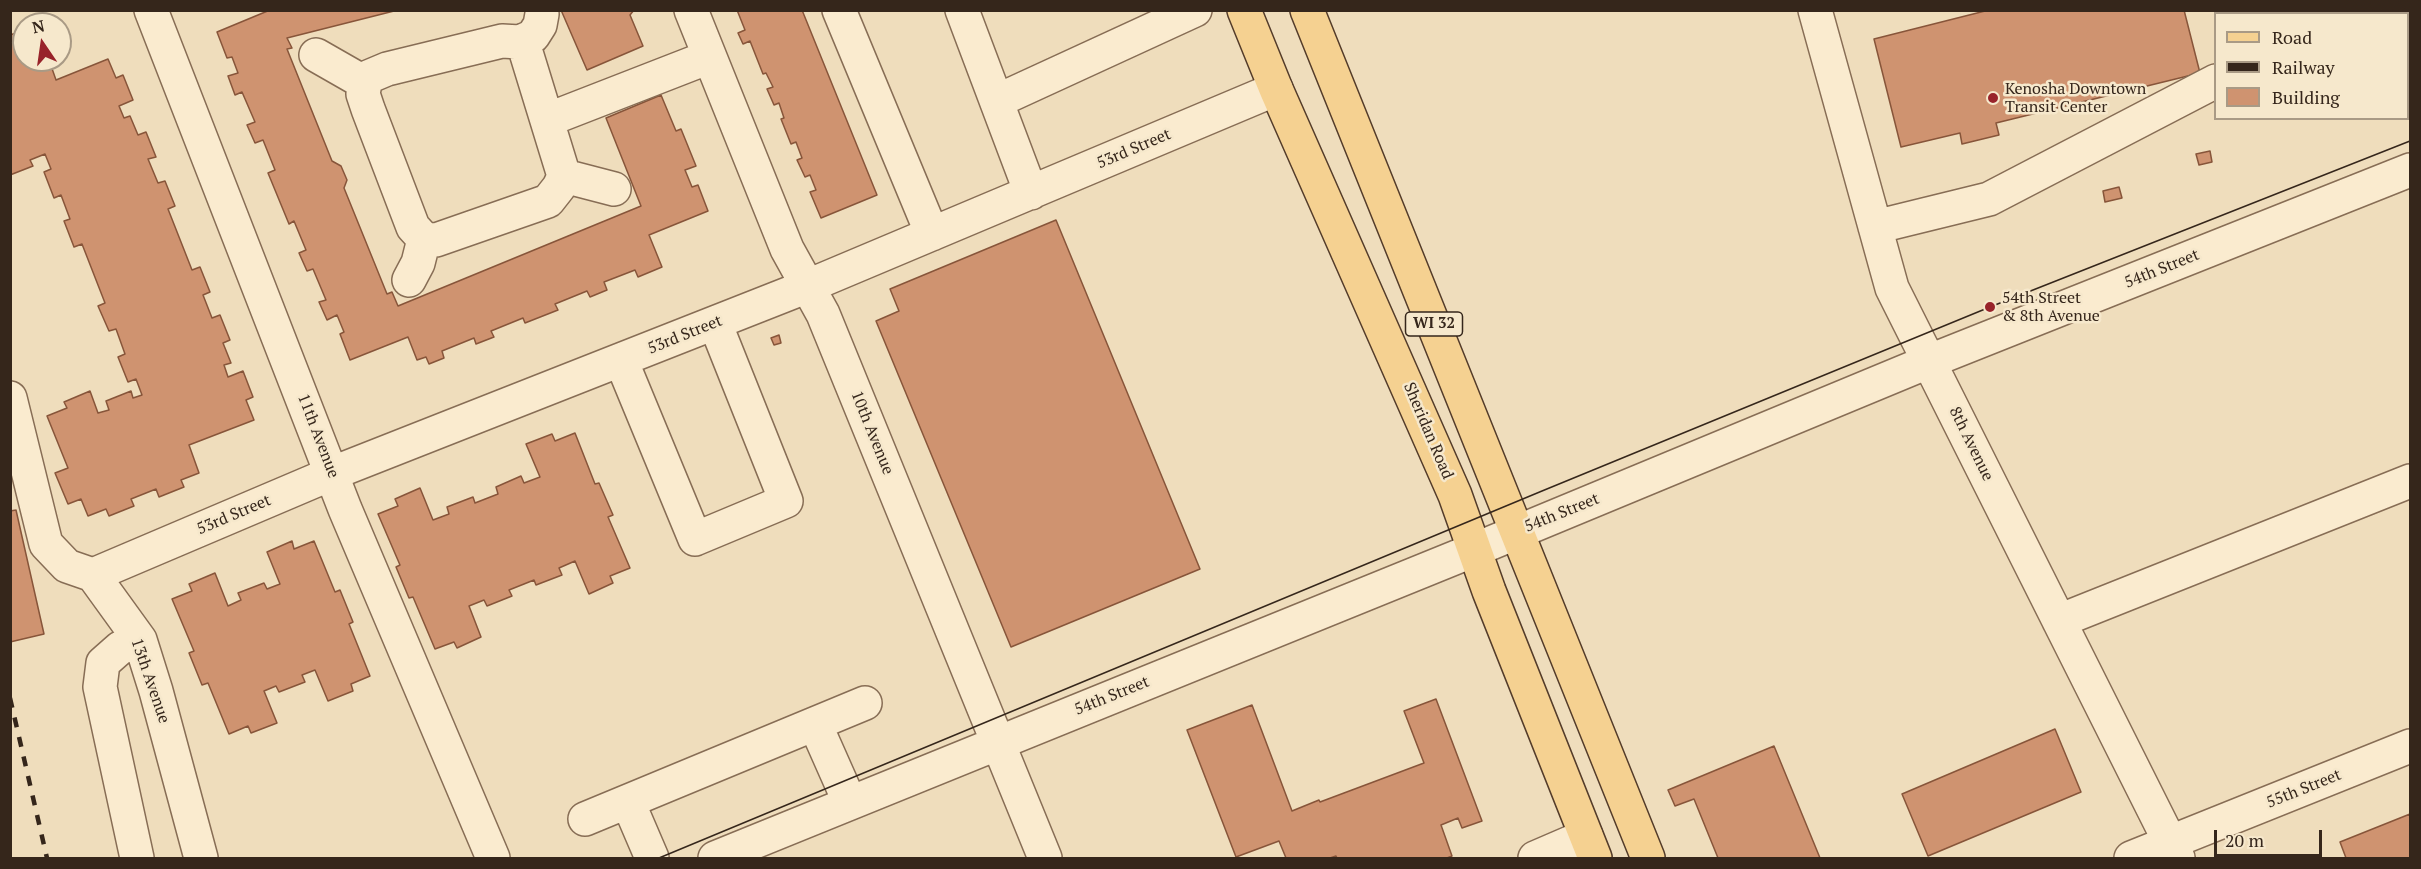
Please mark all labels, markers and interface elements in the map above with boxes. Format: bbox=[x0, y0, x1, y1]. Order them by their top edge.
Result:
north arrow bbox=[12, 12, 72, 72]
legend bbox=[2214, 12, 2409, 120]
text: N bbox=[30, 14, 47, 38]
text: Road bbox=[2272, 25, 2312, 49]
text: Railway bbox=[2272, 55, 2335, 79]
place label: Kenosha Downtown Transit Center bbox=[2005, 79, 2146, 117]
text: Building bbox=[2272, 85, 2340, 109]
marker: Kenosha Downtown Transit Center bbox=[1986, 91, 2000, 105]
street label: 53rd Street bbox=[1094, 125, 1174, 173]
street label: 54th Street bbox=[2122, 245, 2202, 293]
place label: 54th Street & 8th Avenue bbox=[2002, 288, 2100, 326]
marker: 54th Street & 8th Avenue bbox=[1983, 300, 1997, 314]
street label: 53rd Street bbox=[645, 311, 725, 359]
road number: WI 32 bbox=[1406, 312, 1462, 336]
street label: Sheridan Road bbox=[1399, 380, 1457, 482]
street label: 10th Avenue bbox=[846, 388, 898, 478]
street label: 11th Avenue bbox=[293, 391, 343, 481]
street label: 8th Avenue bbox=[1945, 404, 1997, 484]
street label: 54th Street bbox=[1522, 489, 1602, 537]
street label: 53rd Street bbox=[194, 491, 274, 539]
street label: 13th Avenue bbox=[126, 636, 174, 726]
street label: 54th Street bbox=[1072, 672, 1152, 720]
street label: 55th Street bbox=[2264, 765, 2344, 813]
scale bar bbox=[2217, 818, 2325, 856]
text: 20 m bbox=[2225, 828, 2264, 852]

